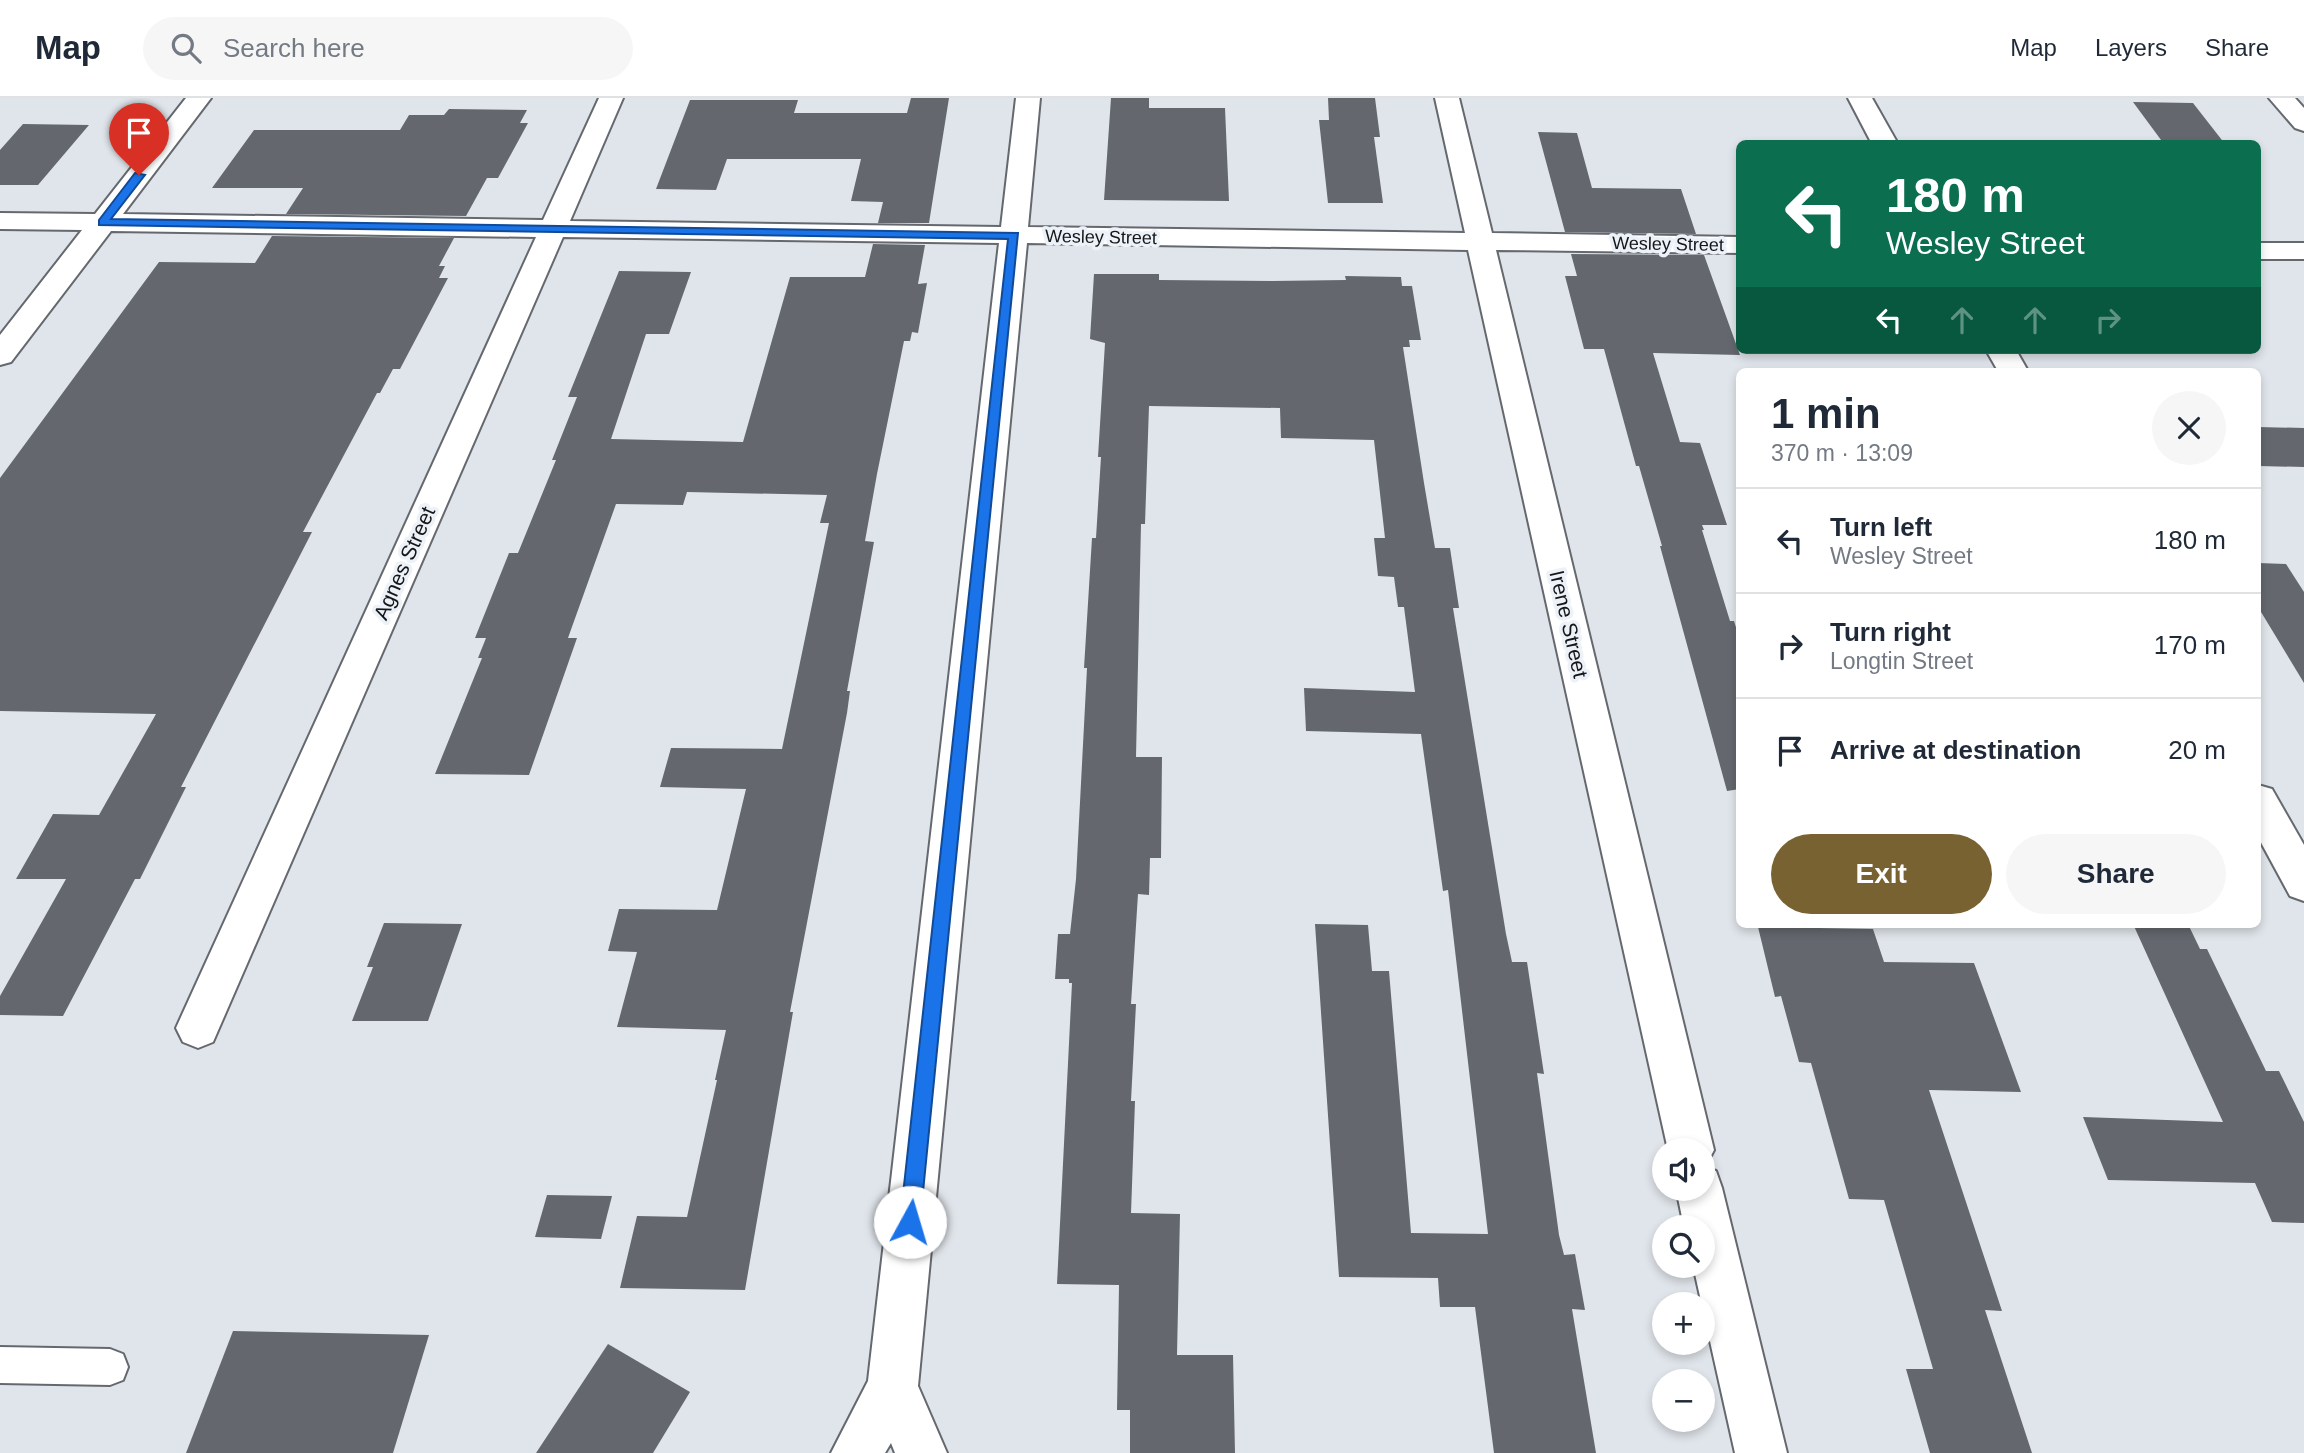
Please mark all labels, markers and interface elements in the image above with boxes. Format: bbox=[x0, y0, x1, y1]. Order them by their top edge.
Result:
search box bbox=[143, 17, 633, 80]
text: Map bbox=[35, 29, 101, 66]
icon: search bbox=[167, 29, 205, 67]
text: Search here bbox=[223, 33, 365, 63]
text: Map bbox=[2010, 34, 2057, 61]
text: Layers bbox=[2095, 34, 2167, 61]
text: Share bbox=[2205, 34, 2269, 61]
pin bbox=[109, 103, 169, 175]
icon: arrive bbox=[120, 114, 158, 152]
icon: left bbox=[1771, 168, 1862, 259]
text: 180 m bbox=[1886, 168, 2025, 222]
text: Wesley Street bbox=[1886, 225, 2085, 261]
street label: Wesley Street bbox=[1045, 226, 1157, 248]
street label: Wesley Street bbox=[1612, 233, 1724, 255]
icon: left bbox=[1870, 301, 1908, 339]
icon: ahead bbox=[1943, 301, 1981, 339]
icon: ahead bbox=[2016, 301, 2054, 339]
icon: right bbox=[2089, 301, 2127, 339]
text: 1 min bbox=[1771, 390, 1881, 437]
button: close bbox=[2152, 391, 2226, 465]
text: 370 m · 13:09 bbox=[1771, 440, 1913, 466]
street label: Agnes Street bbox=[369, 503, 439, 623]
text: Turn left bbox=[1830, 512, 1932, 542]
icon: left bbox=[1771, 522, 1809, 560]
text: 180 m bbox=[2154, 525, 2226, 555]
text: Wesley Street bbox=[1830, 543, 1973, 569]
street label: Irene Street bbox=[1545, 568, 1593, 680]
text: Turn right bbox=[1830, 617, 1951, 647]
icon: right bbox=[1771, 627, 1809, 665]
text: 170 m bbox=[2154, 630, 2226, 660]
text: Longtin Street bbox=[1830, 648, 1973, 674]
icon: arrive bbox=[1771, 732, 1809, 770]
text: Arrive at destination bbox=[1830, 735, 2081, 765]
text: 20 m bbox=[2168, 735, 2226, 765]
button: Exit bbox=[1771, 834, 1992, 914]
button: Share bbox=[2006, 834, 2226, 914]
map controls bbox=[1652, 1138, 1715, 1432]
button: sound bbox=[1652, 1138, 1715, 1201]
position arrow bbox=[873, 1185, 947, 1259]
button: search bbox=[1652, 1215, 1715, 1278]
button: + bbox=[1652, 1292, 1715, 1355]
button: − bbox=[1652, 1369, 1715, 1432]

